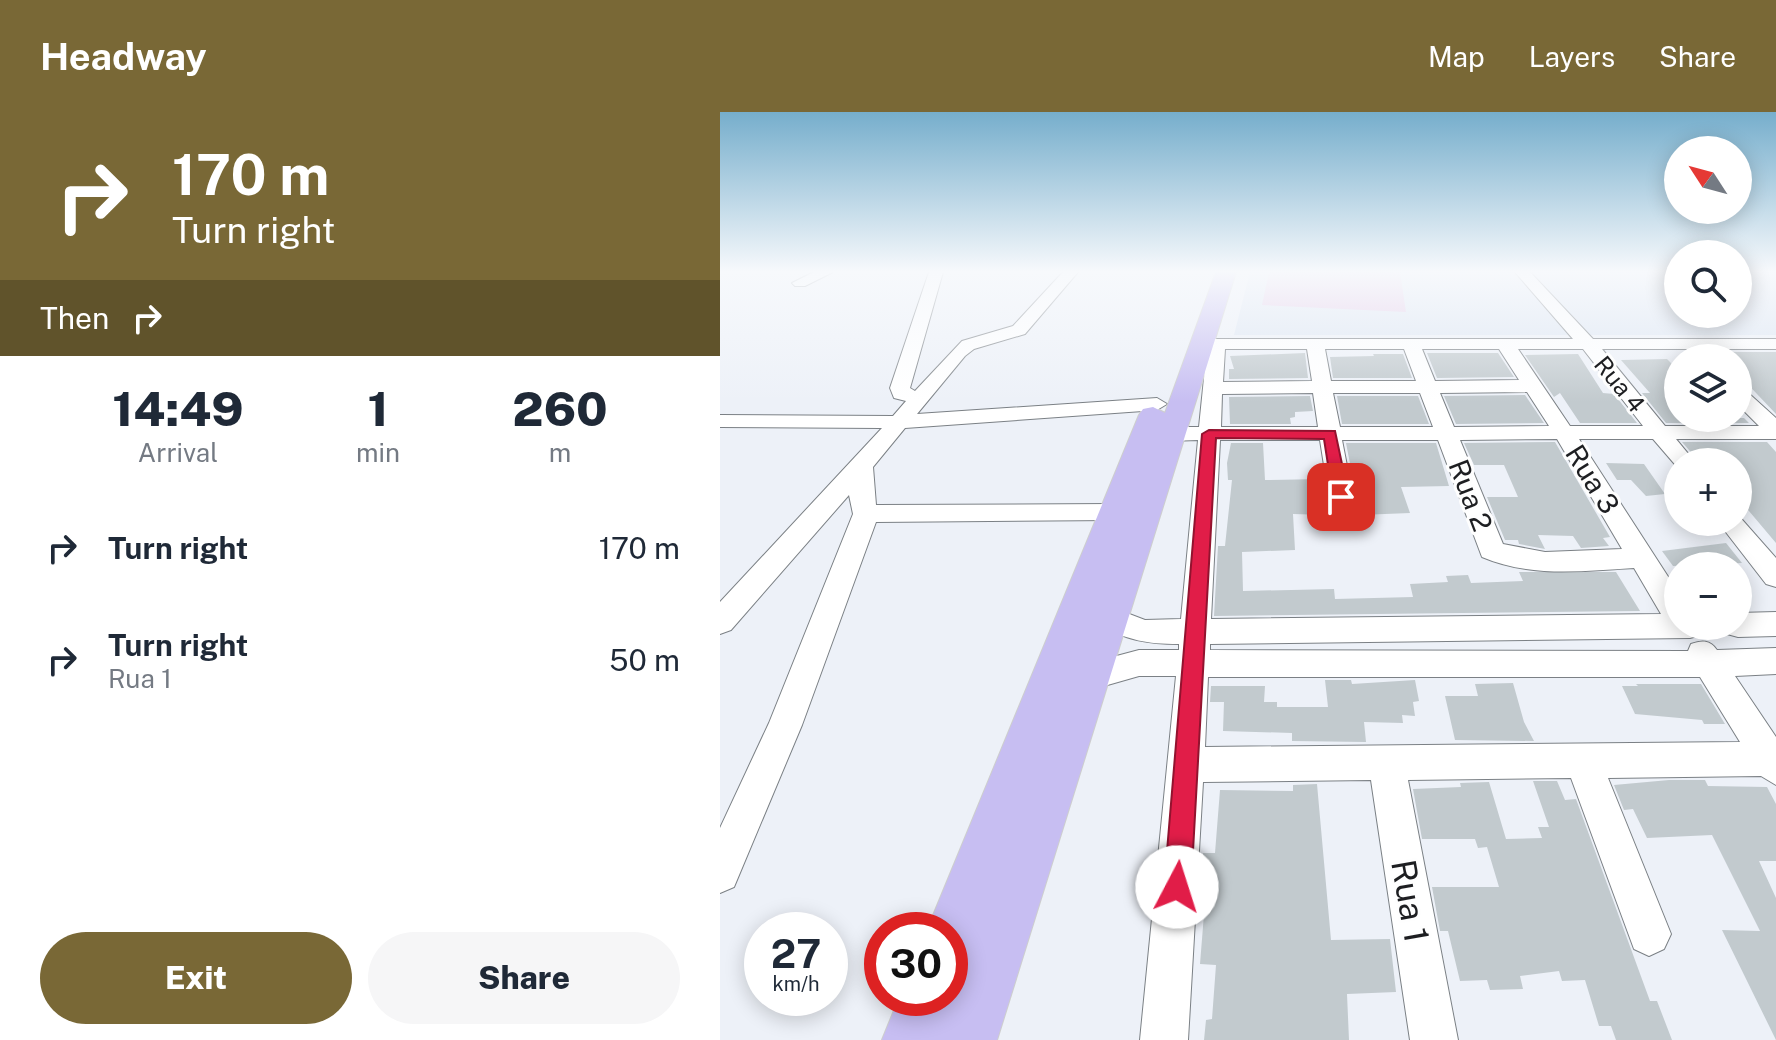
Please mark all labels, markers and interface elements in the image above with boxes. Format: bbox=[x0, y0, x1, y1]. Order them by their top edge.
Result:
text: Headway bbox=[40, 34, 207, 79]
text: Map bbox=[1428, 40, 1485, 73]
text: Layers bbox=[1529, 40, 1615, 73]
text: Share bbox=[1659, 40, 1736, 73]
north arrow bbox=[1664, 136, 1752, 224]
map controls bbox=[1664, 136, 1752, 640]
text: 170 m bbox=[172, 142, 329, 208]
icon: right bbox=[40, 144, 144, 248]
text: Turn right bbox=[172, 209, 335, 251]
button: search bbox=[1664, 240, 1752, 328]
icon: right bbox=[125, 296, 169, 340]
text: Then bbox=[40, 300, 109, 336]
button: layers bbox=[1664, 344, 1752, 432]
street label: Rua 4 bbox=[1589, 350, 1651, 418]
text: 14:49 bbox=[112, 380, 244, 437]
text: 1 bbox=[368, 380, 389, 437]
text: 260 bbox=[512, 380, 608, 437]
text: Arrival bbox=[138, 437, 218, 468]
text: min bbox=[356, 437, 400, 468]
text: m bbox=[549, 437, 571, 468]
street label: Rua 3 bbox=[1559, 438, 1627, 520]
button: + bbox=[1664, 448, 1752, 536]
street label: Rua 2 bbox=[1442, 455, 1500, 535]
pin bbox=[1307, 463, 1375, 531]
icon: arrive bbox=[1319, 475, 1363, 519]
icon: right bbox=[40, 526, 84, 570]
text: Turn right bbox=[108, 530, 248, 566]
text: 170 m bbox=[599, 530, 680, 566]
button: − bbox=[1664, 552, 1752, 640]
text: Turn right bbox=[108, 627, 248, 663]
icon: right bbox=[40, 638, 84, 682]
text: 50 m bbox=[609, 642, 680, 678]
text: Rua 1 bbox=[108, 663, 172, 694]
position arrow bbox=[1135, 845, 1219, 929]
street label: Rua 1 bbox=[1383, 856, 1437, 946]
speed limit sign: 30 bbox=[864, 912, 968, 1016]
text: 27 bbox=[771, 930, 821, 977]
button: Exit bbox=[40, 932, 352, 1024]
button: Share bbox=[368, 932, 680, 1024]
text: km/h bbox=[772, 972, 820, 996]

